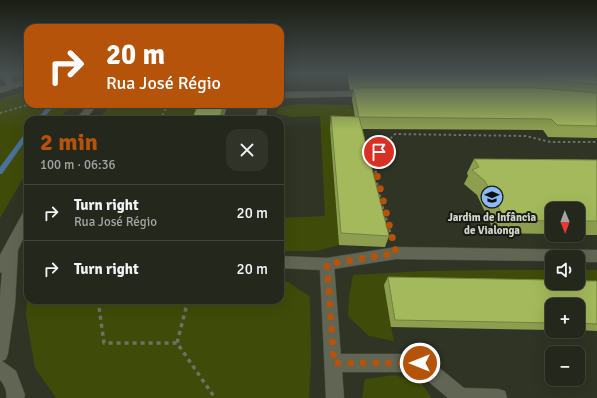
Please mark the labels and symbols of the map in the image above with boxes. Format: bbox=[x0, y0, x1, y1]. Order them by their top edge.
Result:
pin bbox=[362, 135, 396, 169]
school or university icon: Jardim de Infância de Vialonga bbox=[479, 184, 505, 210]
north arrow bbox=[545, 202, 585, 242]
place label: Jardim de Infância de Vialonga bbox=[448, 211, 537, 237]
position arrow bbox=[399, 342, 441, 384]

